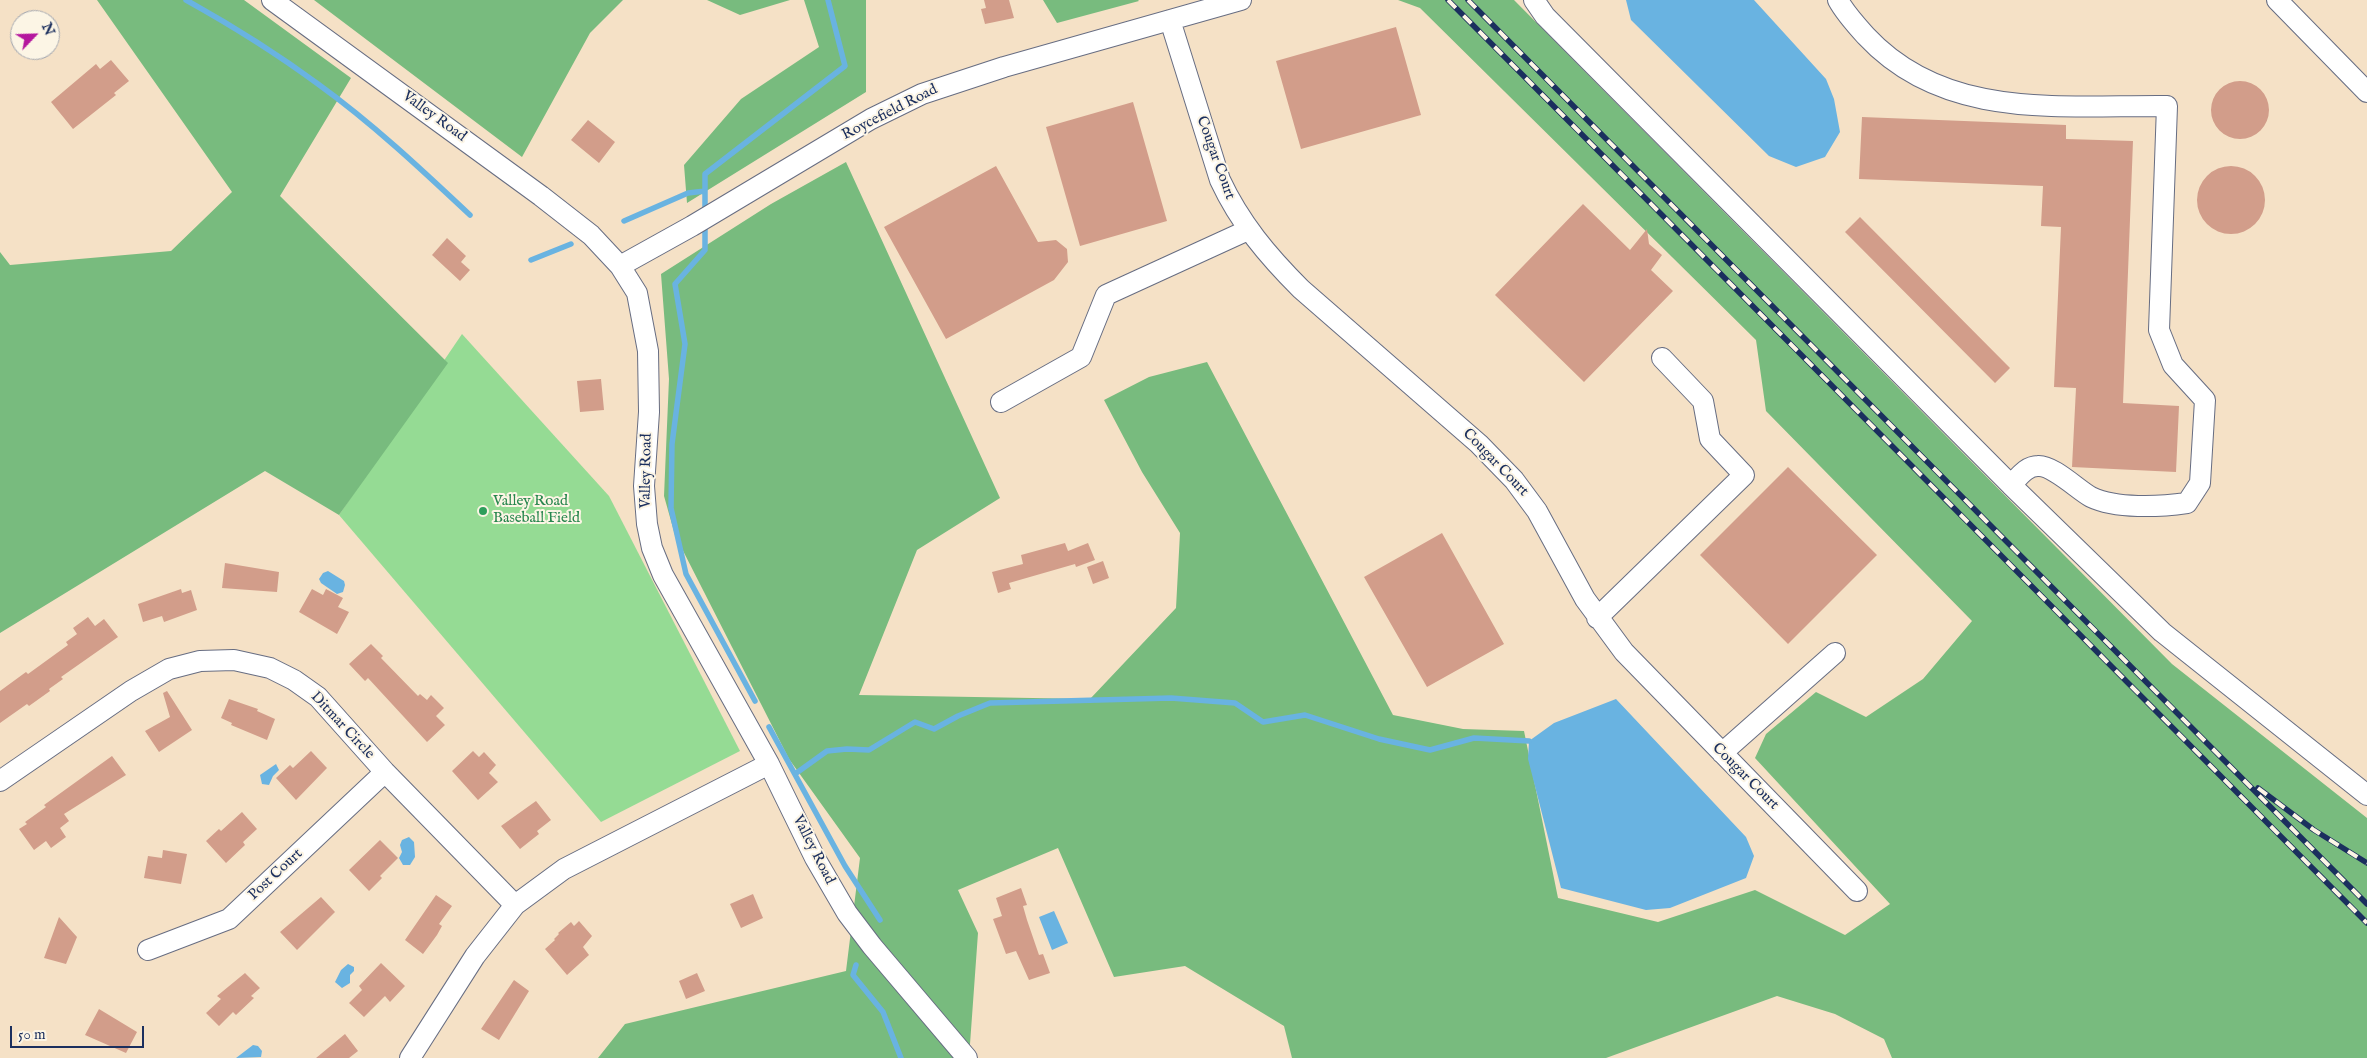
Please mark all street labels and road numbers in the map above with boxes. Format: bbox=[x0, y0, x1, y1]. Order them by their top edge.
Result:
street label: Roycefield Road bbox=[839, 81, 941, 145]
street label: Valley Road bbox=[398, 88, 470, 146]
street label: Cougar Court bbox=[1192, 114, 1238, 202]
street label: Cougar Court bbox=[1458, 425, 1532, 501]
street label: Valley Road bbox=[637, 433, 657, 509]
street label: Ditmar Circle bbox=[306, 689, 378, 763]
street label: Cougar Court bbox=[1708, 740, 1782, 814]
street label: Valley Road bbox=[788, 813, 838, 887]
street label: Post Court bbox=[245, 845, 307, 905]

